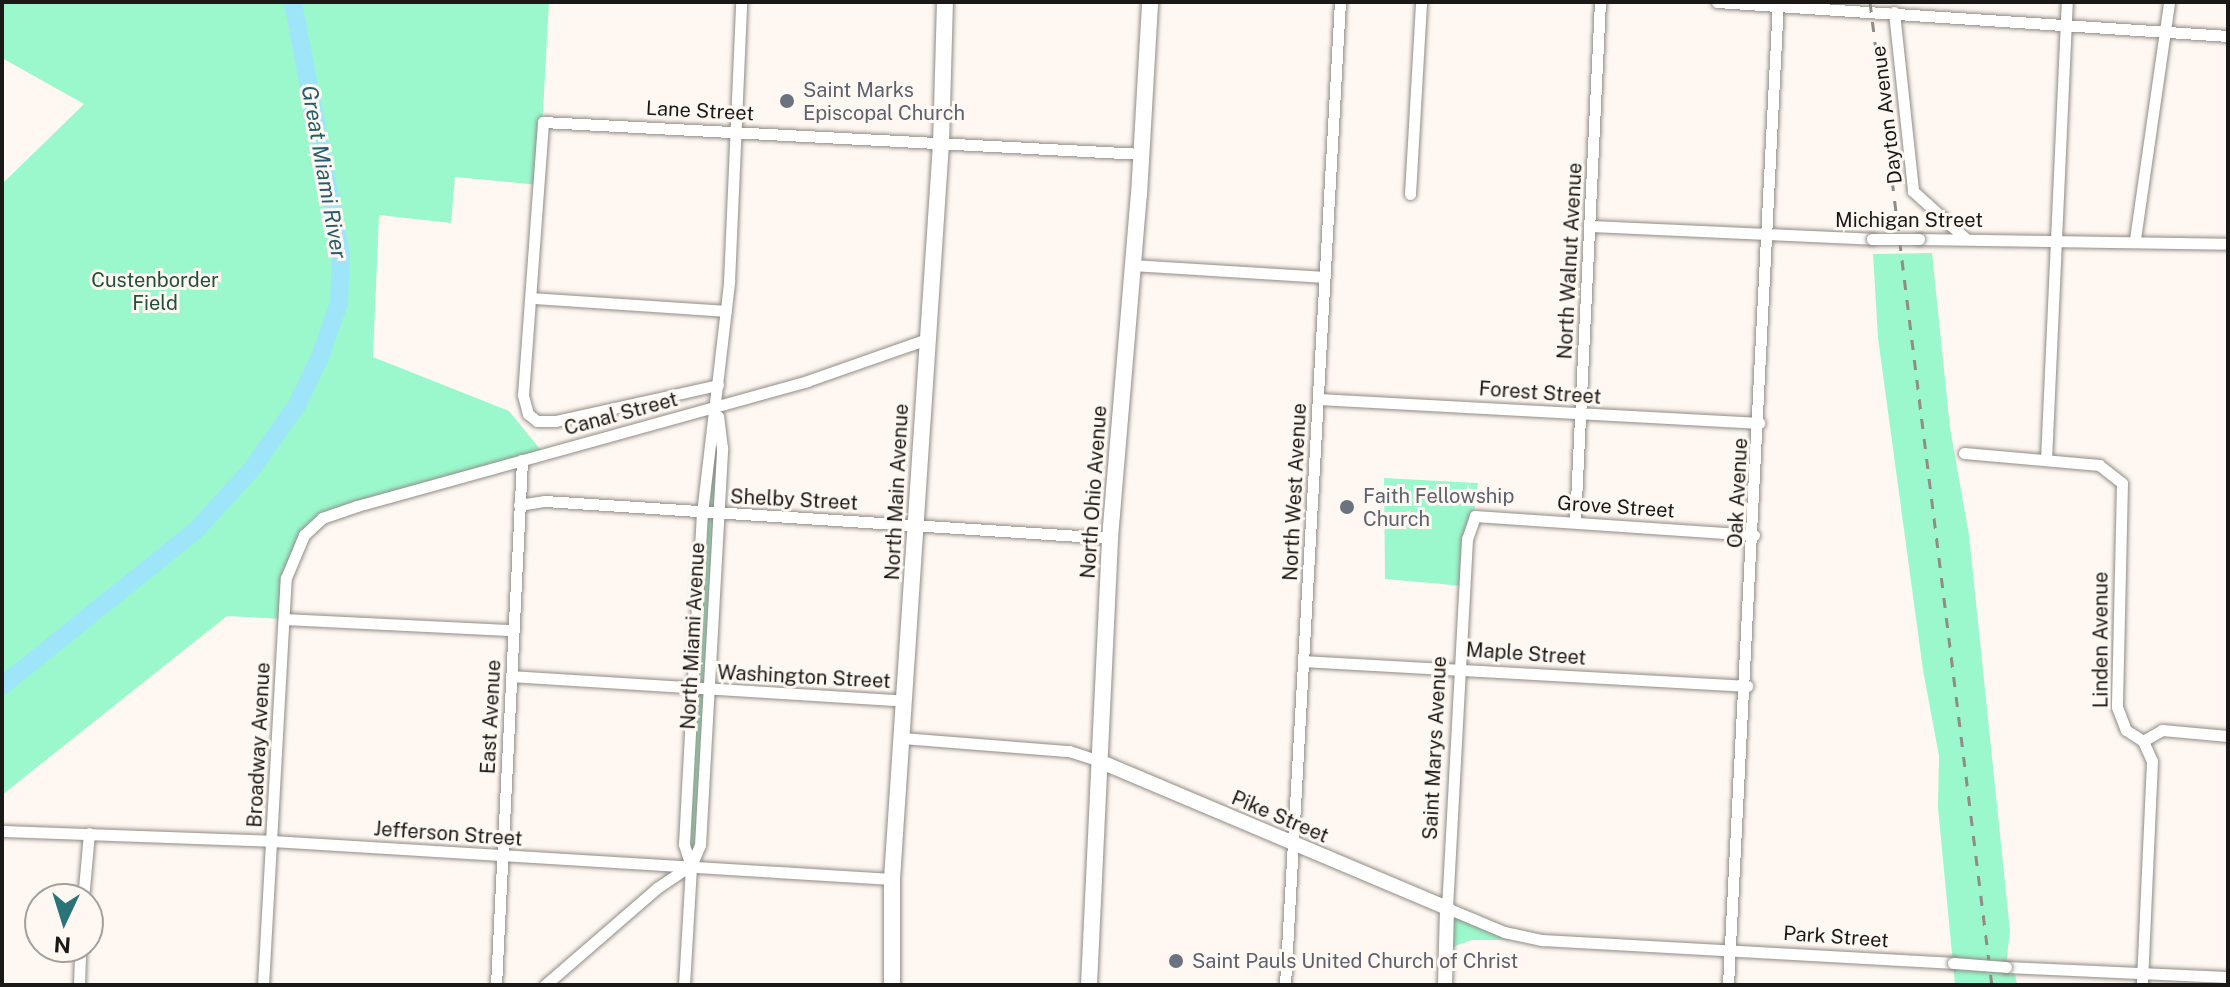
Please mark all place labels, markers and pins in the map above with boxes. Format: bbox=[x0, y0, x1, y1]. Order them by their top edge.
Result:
place label: Saint Marks Episcopal Church bbox=[803, 78, 965, 125]
marker: Saint Marks Episcopal Church bbox=[778, 92, 796, 110]
place label: Faith Fellowship Church bbox=[1363, 484, 1514, 531]
marker: Faith Fellowship Church bbox=[1338, 498, 1356, 516]
place label: Saint Pauls United Church of Christ bbox=[1192, 949, 1519, 973]
marker: Saint Pauls United Church of Christ bbox=[1167, 952, 1185, 970]

